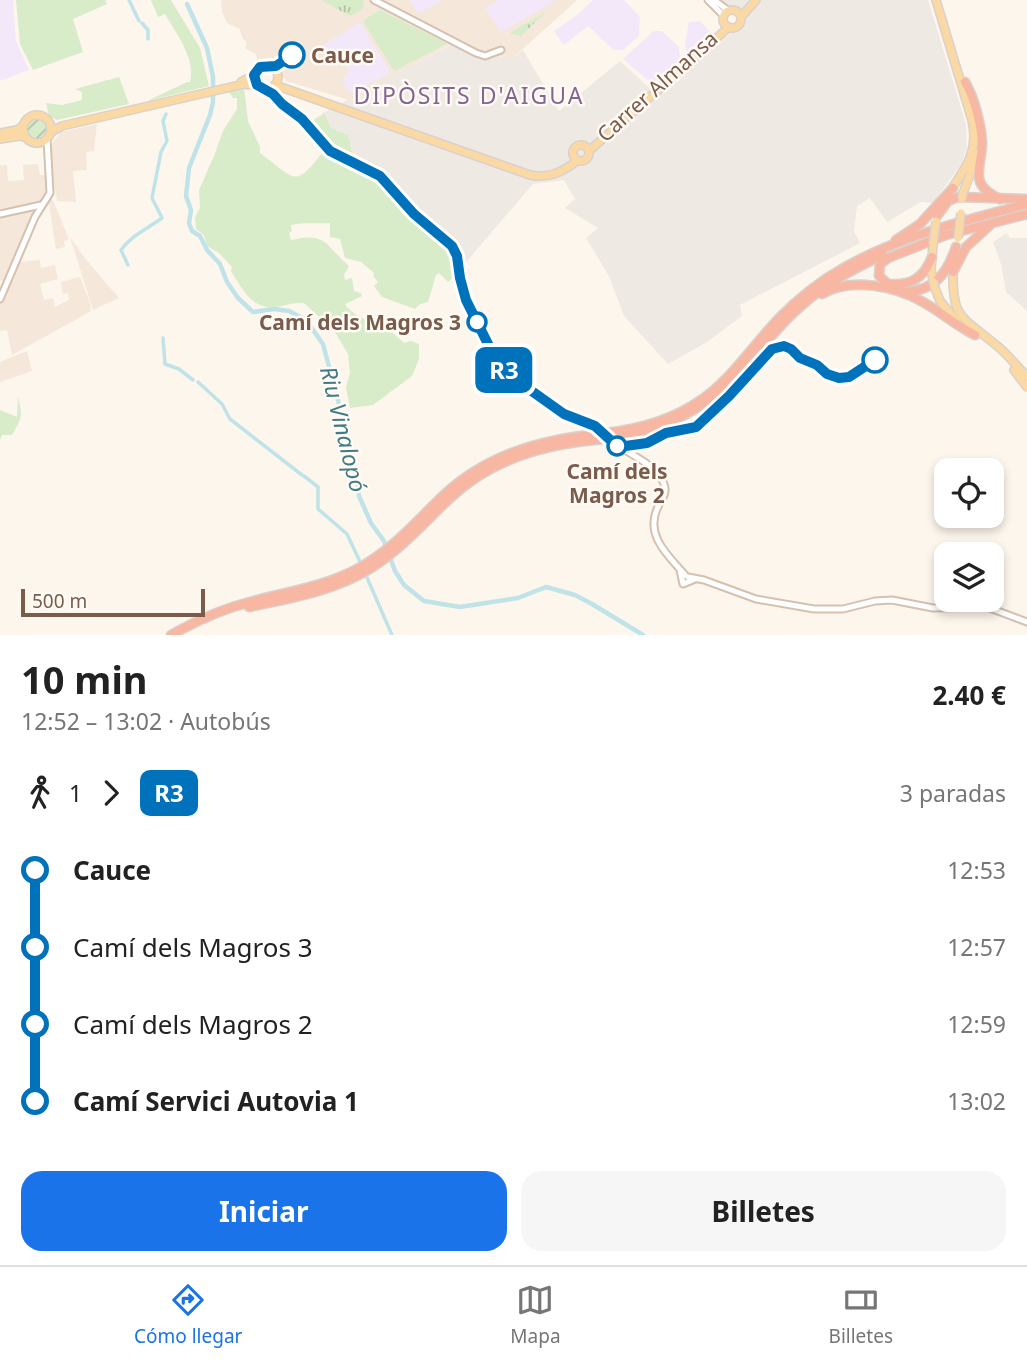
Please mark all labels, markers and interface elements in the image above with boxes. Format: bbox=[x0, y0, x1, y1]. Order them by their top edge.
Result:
street label: Carrer Almansa bbox=[591, 24, 723, 148]
place label: Cauce bbox=[311, 41, 374, 69]
marker: Cauce bbox=[279, 42, 305, 68]
district label: DIPÒSITS D'AIGUA bbox=[353, 79, 585, 111]
place label: Camí dels Magros 3 bbox=[259, 308, 461, 336]
marker: Camí dels Magros 3 bbox=[467, 312, 487, 332]
line badge: R3 bbox=[472, 347, 536, 393]
unlabelled marker bbox=[862, 347, 888, 373]
text: R3 bbox=[489, 353, 519, 386]
water label: Riu Vinalopó bbox=[313, 363, 375, 495]
marker: Camí dels Magros 2 bbox=[607, 436, 627, 456]
place label: Camí dels Magros 2 bbox=[567, 457, 667, 509]
map controls bbox=[934, 458, 1004, 612]
button: locate bbox=[934, 458, 1004, 528]
button: layers bbox=[934, 542, 1004, 612]
scale bar bbox=[21, 586, 205, 618]
text: 500 m bbox=[32, 588, 87, 614]
text: 10 min bbox=[21, 653, 147, 705]
text: 2.40 € bbox=[932, 677, 1006, 713]
text: 12:52 – 13:02 · Autobús bbox=[21, 705, 271, 737]
icon: walk bbox=[21, 774, 59, 812]
icon: forward bbox=[92, 774, 130, 812]
text: R3 bbox=[154, 776, 184, 809]
text: 1 bbox=[69, 777, 82, 809]
text: 3 paradas bbox=[900, 777, 1006, 809]
text: Cauce bbox=[73, 852, 151, 888]
text: 12:53 bbox=[947, 854, 1006, 886]
text: Camí dels Magros 3 bbox=[73, 929, 313, 965]
text: 12:57 bbox=[947, 931, 1006, 963]
text: Camí dels Magros 2 bbox=[73, 1006, 313, 1042]
text: 12:59 bbox=[947, 1008, 1006, 1040]
text: Camí Servici Autovia 1 bbox=[73, 1083, 359, 1119]
text: 13:02 bbox=[947, 1085, 1006, 1117]
button: Iniciar bbox=[21, 1171, 507, 1251]
button: Billetes bbox=[521, 1171, 1006, 1251]
tab: Cómo llegar bbox=[134, 1281, 242, 1349]
tab: Mapa bbox=[510, 1281, 561, 1349]
tab: Billetes bbox=[829, 1281, 893, 1349]

